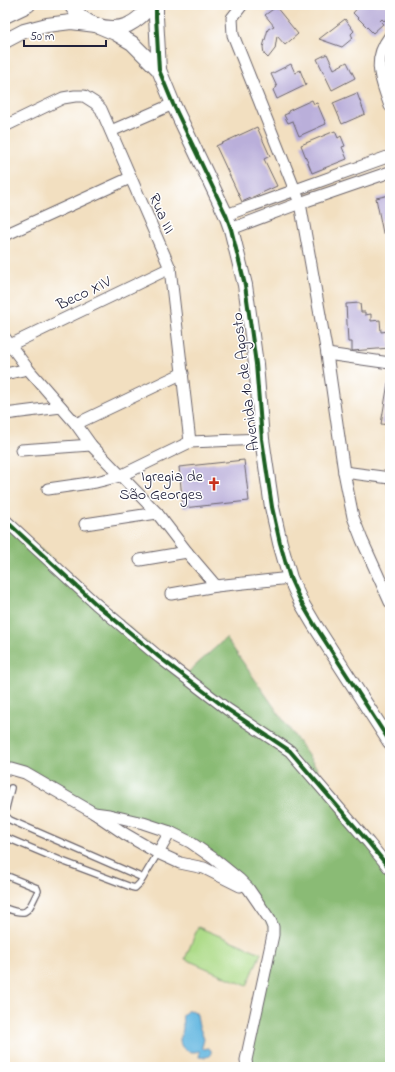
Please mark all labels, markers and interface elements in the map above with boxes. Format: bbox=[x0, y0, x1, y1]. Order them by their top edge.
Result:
scale bar bbox=[24, 22, 106, 48]
text: 50 m bbox=[30, 28, 54, 46]
street label: Rua III bbox=[142, 190, 181, 238]
street label: Beco XIV bbox=[52, 270, 116, 318]
street label: Avenida 10 de Agosto bbox=[226, 311, 266, 452]
place label: Igregia de São Georges bbox=[119, 465, 204, 507]
church icon: Igregia de São Georges bbox=[206, 476, 222, 492]

